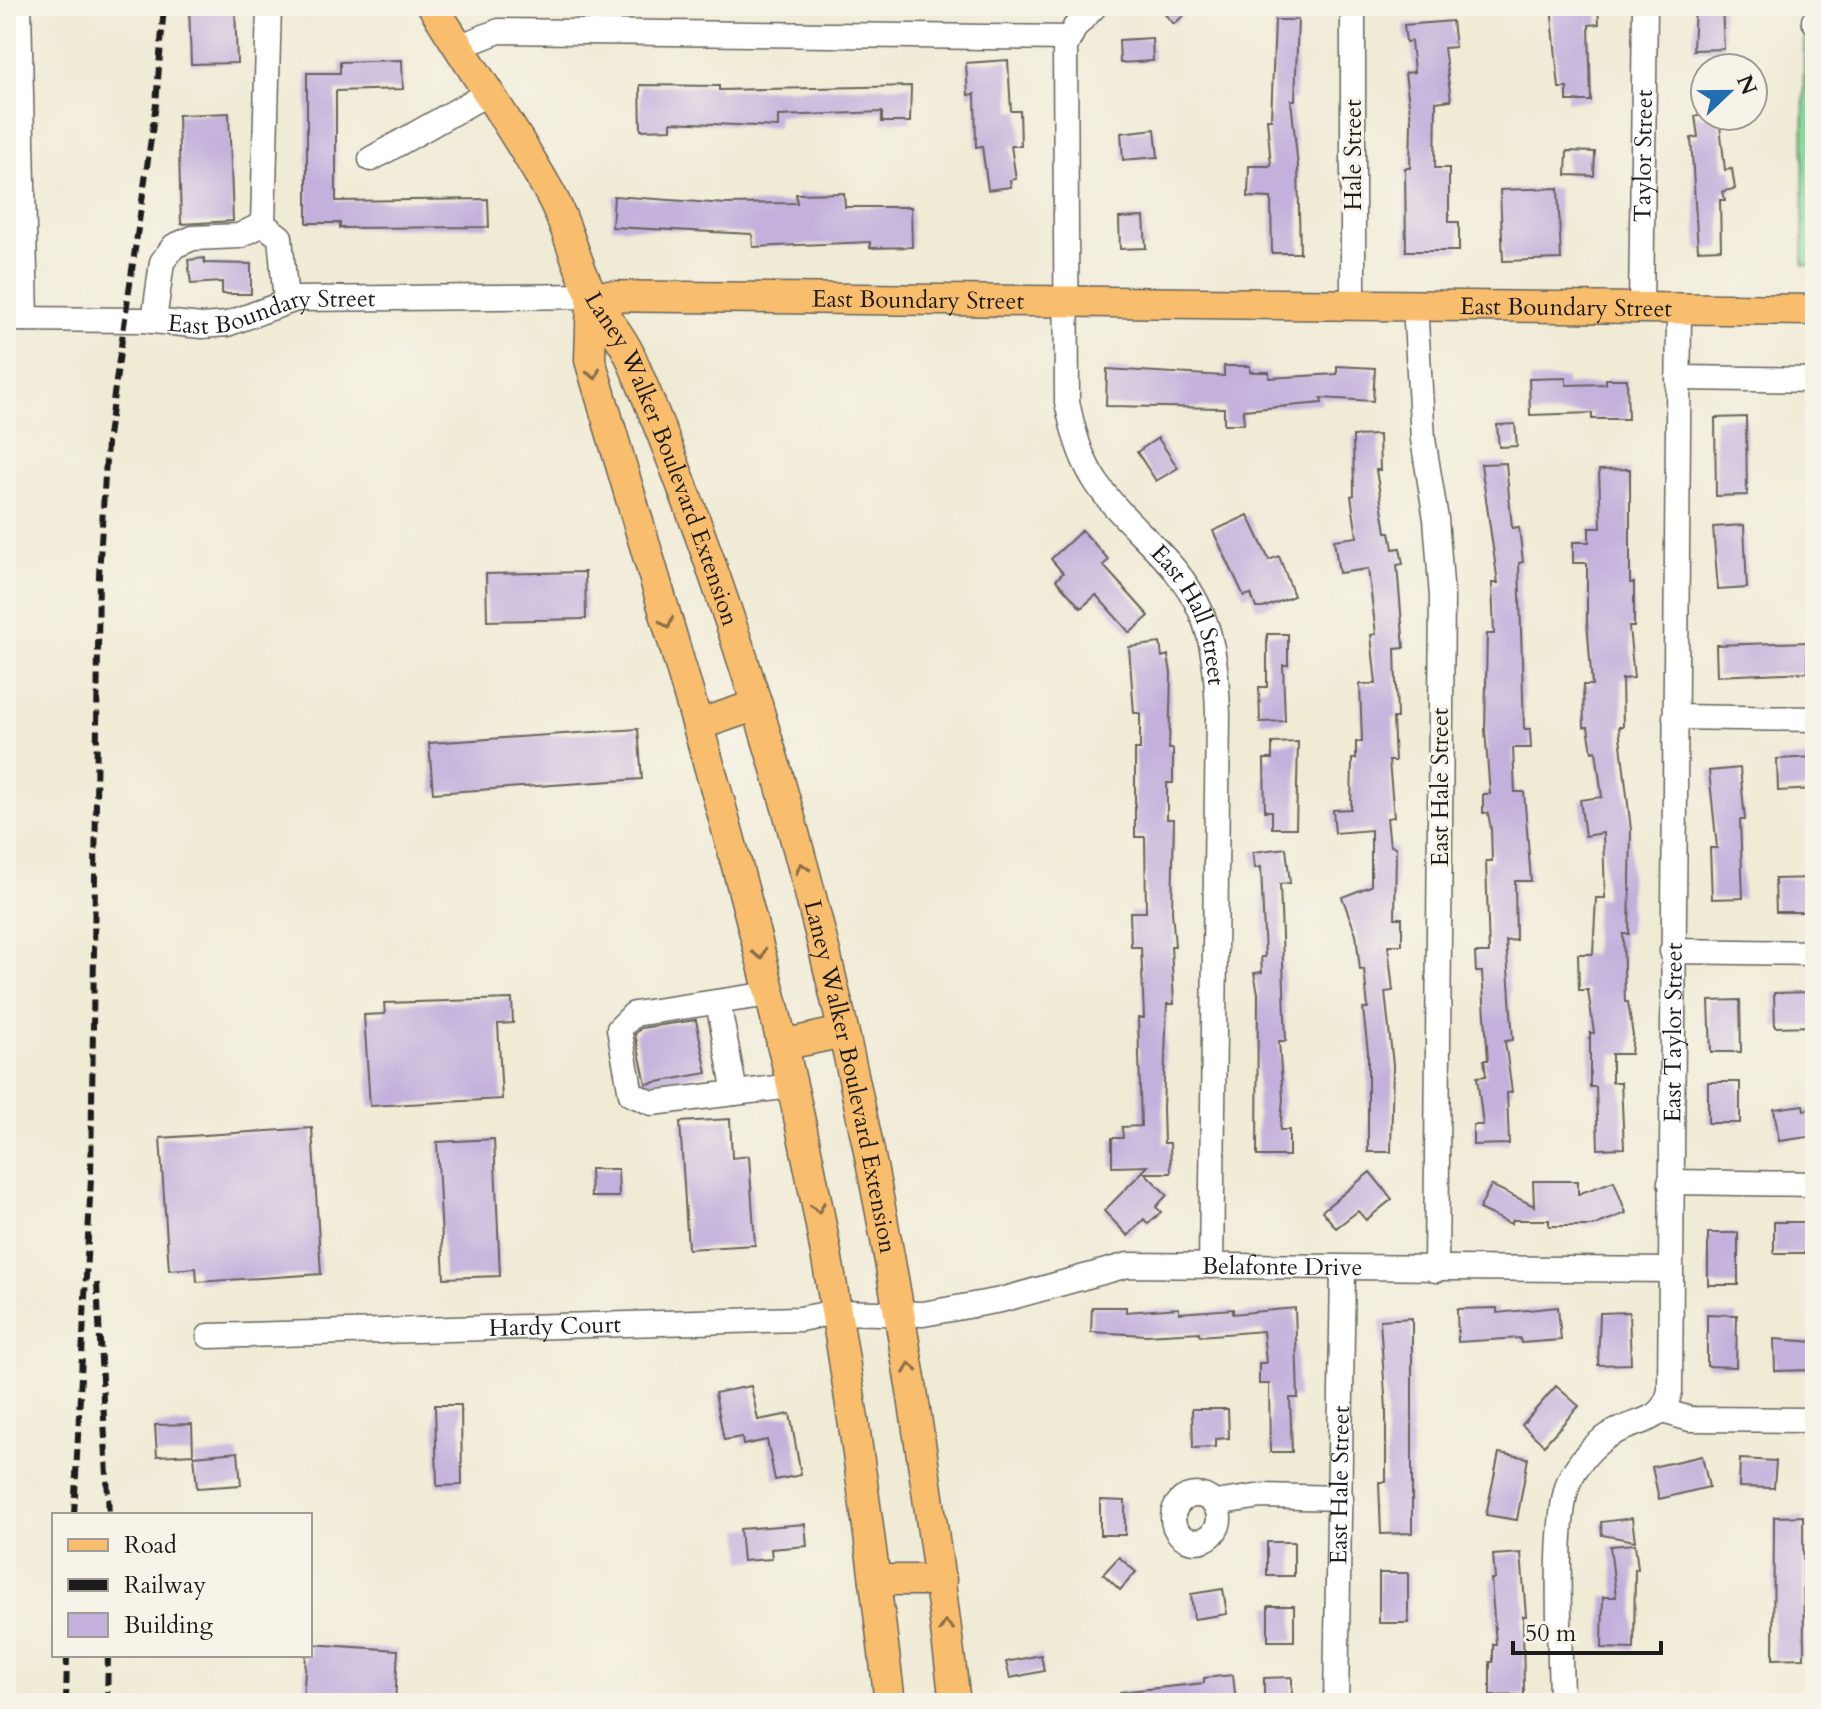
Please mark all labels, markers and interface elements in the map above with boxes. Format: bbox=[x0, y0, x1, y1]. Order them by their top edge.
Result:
north arrow bbox=[1689, 52, 1769, 132]
text: N bbox=[1729, 70, 1764, 99]
street label: Taylor Street bbox=[1626, 89, 1660, 223]
street label: Hale Street bbox=[1337, 99, 1370, 211]
street label: East Boundary Street bbox=[166, 282, 376, 343]
street label: East Boundary Street bbox=[812, 282, 1025, 317]
street label: Laney Walker Boulevard Extension bbox=[577, 286, 747, 630]
street label: East Boundary Street bbox=[1460, 289, 1673, 325]
one-way arrow bbox=[585, 366, 601, 380]
street label: East Hall Street bbox=[1143, 537, 1233, 687]
one-way arrow bbox=[658, 616, 674, 629]
street label: East Hale Street bbox=[1424, 707, 1457, 866]
one-way arrow bbox=[795, 861, 812, 875]
street label: Laney Walker Boulevard Extension bbox=[796, 896, 905, 1256]
street label: East Taylor Street bbox=[1656, 942, 1690, 1123]
one-way arrow bbox=[751, 947, 767, 961]
one-way arrow bbox=[808, 1201, 825, 1215]
street label: Belafonte Drive bbox=[1202, 1249, 1363, 1284]
street label: Hardy Court bbox=[488, 1308, 622, 1344]
one-way arrow bbox=[902, 1361, 919, 1375]
street label: East Hale Street bbox=[1322, 1405, 1357, 1565]
legend bbox=[52, 1513, 312, 1657]
text: Road bbox=[124, 1529, 177, 1562]
text: Railway bbox=[124, 1569, 206, 1602]
scale bar bbox=[1513, 1605, 1661, 1655]
text: Building bbox=[124, 1609, 214, 1642]
text: 50 m bbox=[1525, 1617, 1577, 1650]
one-way arrow bbox=[938, 1619, 955, 1632]

